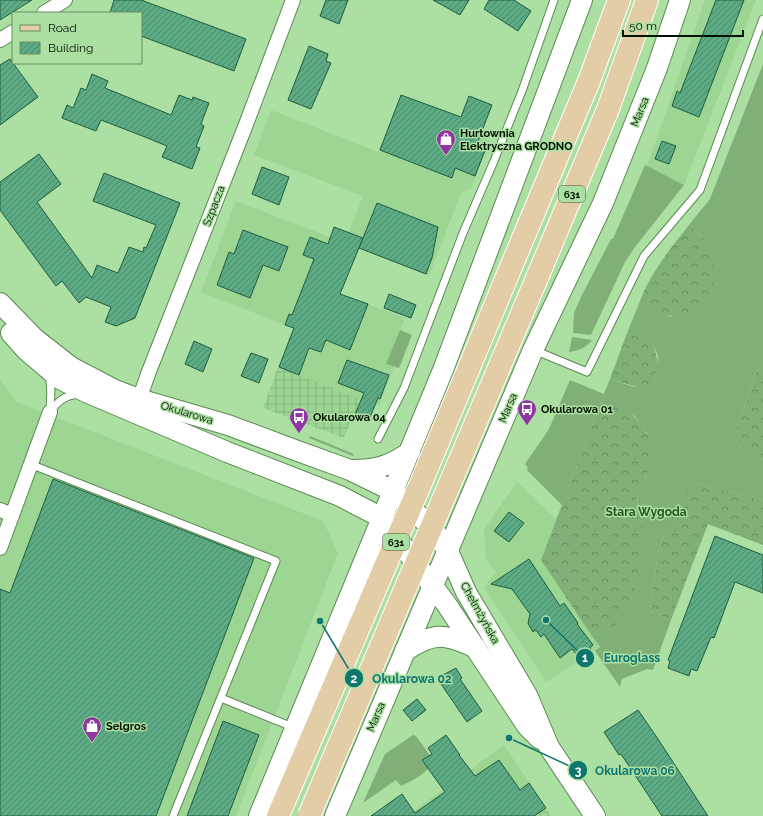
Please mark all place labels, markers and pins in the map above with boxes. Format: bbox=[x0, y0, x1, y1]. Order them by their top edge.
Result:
place label: Hurtownia Elektryczna GRODNO bbox=[460, 127, 573, 153]
shop icon: Hurtownia Elektryczna GRODNO bbox=[435, 128, 457, 156]
bus stop icon: Okularowa 01 bbox=[516, 398, 538, 426]
place label: Okularowa 01 bbox=[541, 403, 613, 416]
bus stop icon: Okularowa 04 bbox=[288, 406, 310, 434]
place label: Okularowa 04 bbox=[313, 411, 386, 424]
callout: Euroglass bbox=[575, 646, 668, 670]
callout: Okularowa 02 bbox=[344, 666, 460, 690]
shop icon: Selgros bbox=[81, 715, 103, 743]
place label: Selgros bbox=[106, 720, 147, 733]
callout: Okularowa 06 bbox=[568, 758, 683, 782]

